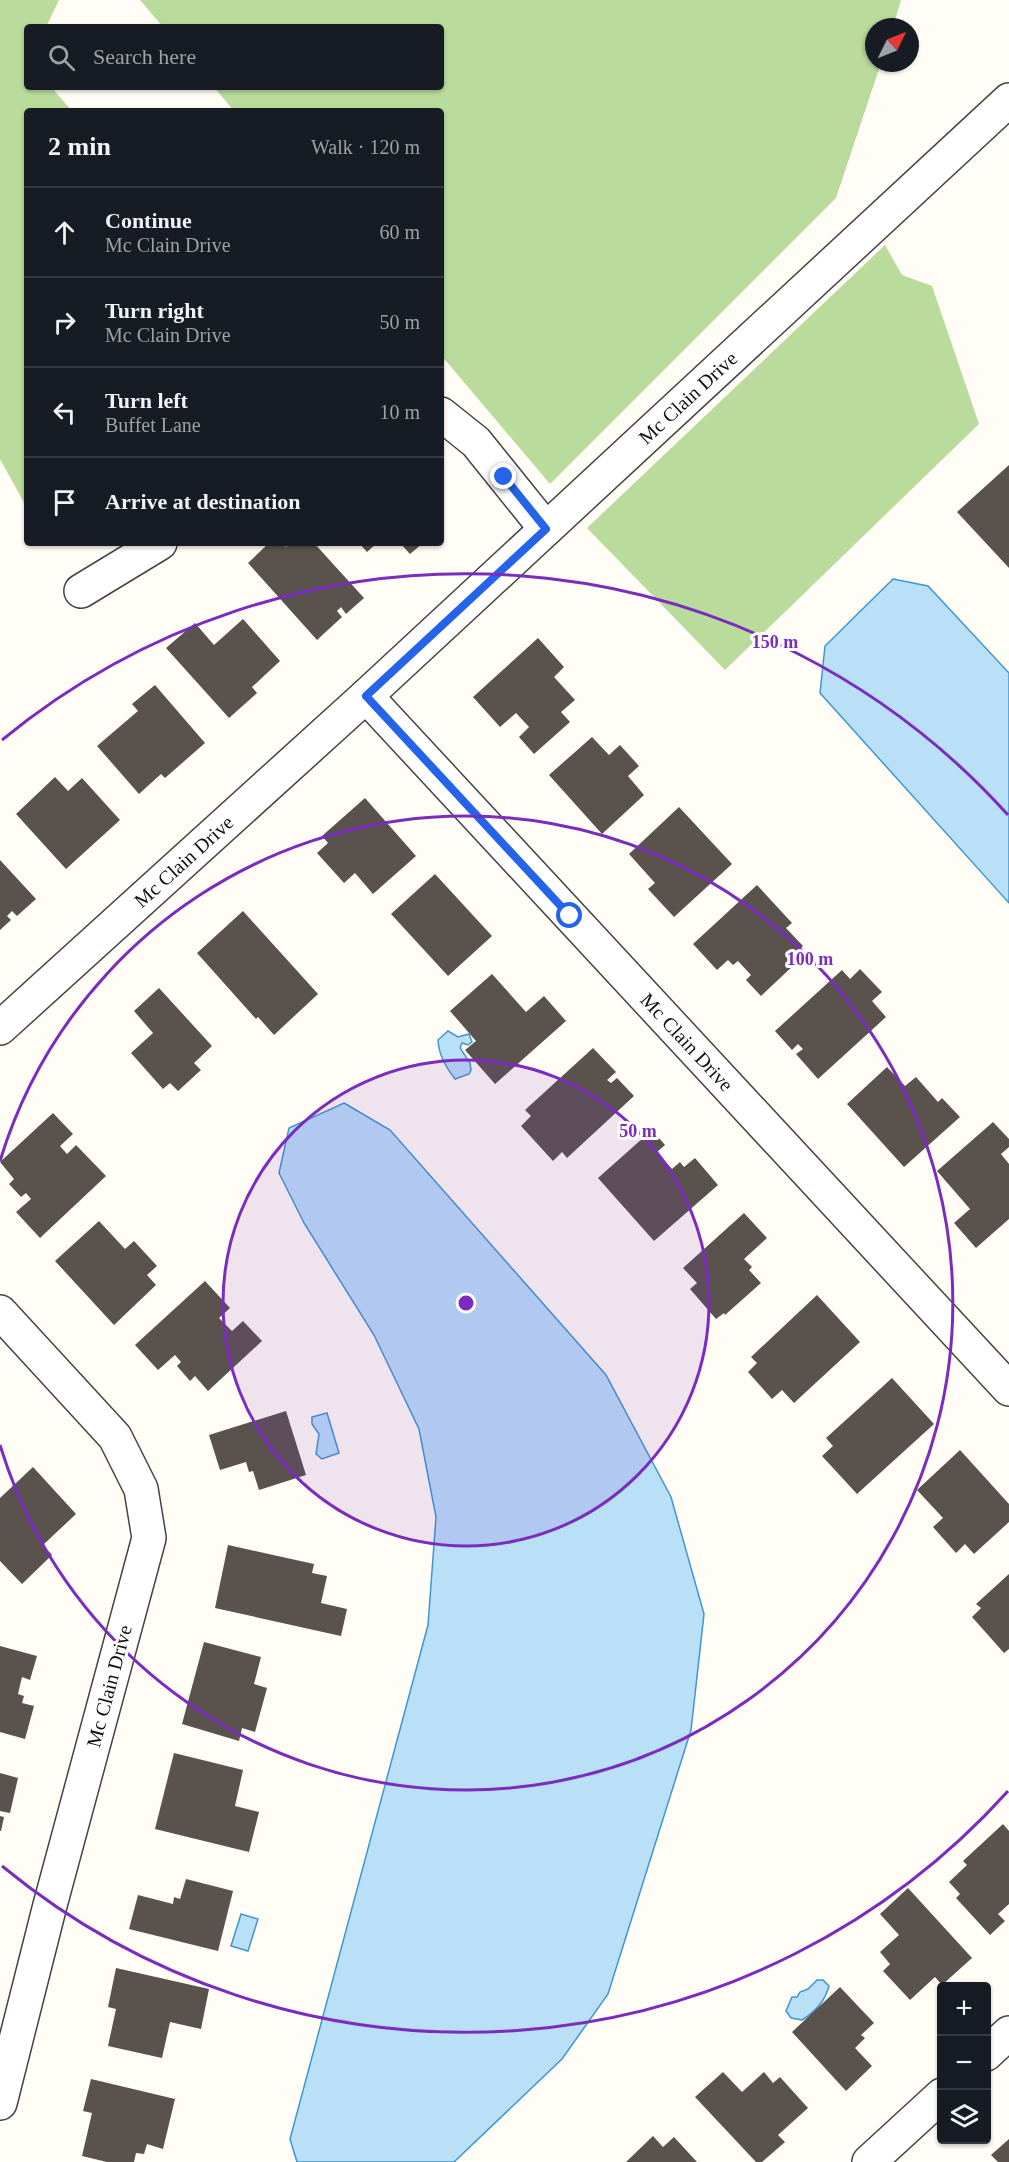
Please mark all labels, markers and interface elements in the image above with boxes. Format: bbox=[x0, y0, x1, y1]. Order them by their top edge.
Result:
north arrow bbox=[865, 18, 919, 72]
search box bbox=[24, 24, 444, 90]
icon: search bbox=[45, 41, 78, 74]
text: Search here bbox=[93, 44, 196, 69]
text: 2 min bbox=[48, 132, 111, 161]
text: Walk · 120 m bbox=[311, 136, 420, 158]
text: Continue bbox=[105, 208, 192, 233]
icon: ahead bbox=[48, 216, 81, 249]
text: 60 m bbox=[379, 221, 420, 243]
text: Mc Clain Drive bbox=[105, 234, 231, 256]
text: Turn right bbox=[105, 298, 204, 323]
icon: right bbox=[48, 306, 81, 339]
text: 50 m bbox=[379, 311, 420, 333]
text: Mc Clain Drive bbox=[105, 324, 231, 346]
street label: Mc Clain Drive bbox=[634, 347, 741, 448]
text: Turn left bbox=[105, 388, 188, 413]
icon: left bbox=[48, 396, 81, 429]
text: 10 m bbox=[379, 401, 420, 423]
text: Buffet Lane bbox=[105, 414, 201, 436]
route end bbox=[490, 463, 516, 489]
icon: arrive bbox=[48, 486, 81, 519]
text: Arrive at destination bbox=[105, 489, 301, 514]
text: 150 m bbox=[752, 632, 798, 652]
street label: Mc Clain Drive bbox=[130, 811, 238, 912]
route start bbox=[556, 902, 582, 928]
text: 100 m bbox=[787, 949, 833, 969]
street label: Mc Clain Drive bbox=[636, 988, 738, 1096]
text: 50 m bbox=[619, 1121, 657, 1141]
centre of rings bbox=[456, 1293, 476, 1313]
street label: Mc Clain Drive bbox=[82, 1622, 136, 1749]
map controls bbox=[937, 1982, 991, 2144]
button: + bbox=[937, 1982, 991, 2036]
button: − bbox=[937, 2036, 991, 2090]
button: layers bbox=[937, 2090, 991, 2144]

